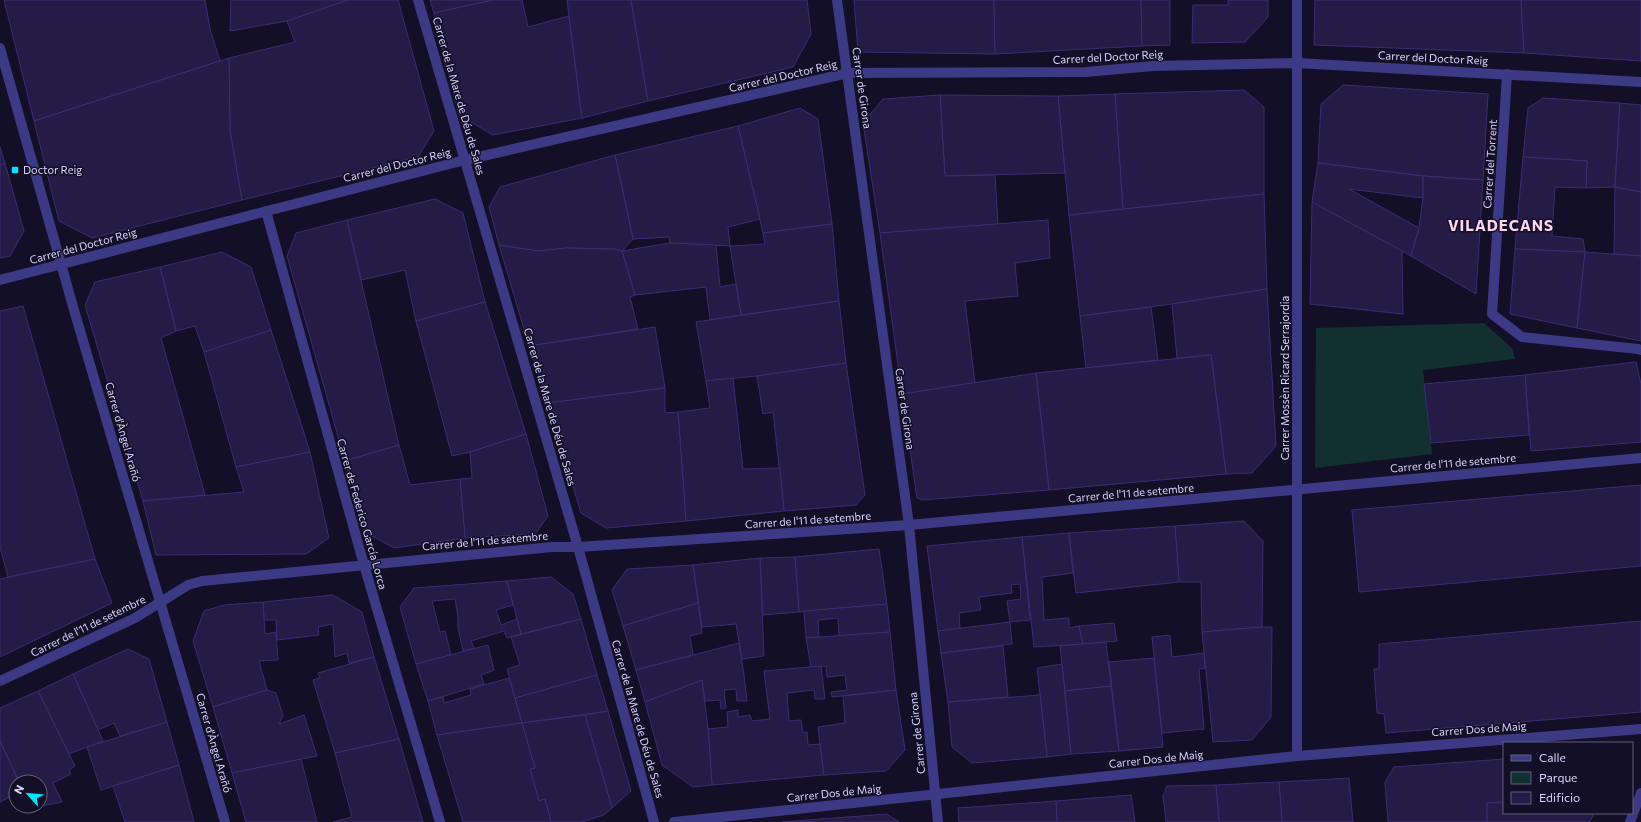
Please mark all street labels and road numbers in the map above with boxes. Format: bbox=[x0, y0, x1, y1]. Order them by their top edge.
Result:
street label: Carrer de la Mare de Déu de Sales bbox=[431, 15, 488, 176]
street label: Carrer de Girona bbox=[850, 46, 875, 130]
street label: Carrer del Doctor Reig bbox=[1052, 47, 1164, 66]
street label: Carrer del Doctor Reig bbox=[1378, 48, 1489, 67]
street label: Carrer del Doctor Reig bbox=[728, 57, 838, 94]
street label: Carrer del Torrent bbox=[1480, 119, 1499, 209]
street label: Carrer del Doctor Reig bbox=[342, 145, 452, 184]
street label: Carrer del Doctor Reig bbox=[28, 225, 138, 266]
street label: Carrer Mossèn Ricard Serrajordia bbox=[1278, 296, 1291, 460]
street label: Carrer de la Mare de Déu de Sales bbox=[522, 326, 579, 487]
street label: Carrer de Girona bbox=[893, 367, 918, 451]
street label: Carrer d'Àngel Arañó bbox=[103, 380, 145, 484]
street label: Carrer de Federico García Lorca bbox=[335, 437, 390, 591]
street label: Carrer de l'11 de setembre bbox=[1389, 451, 1517, 474]
street label: Carrer de l'11 de setembre bbox=[1067, 481, 1195, 504]
street label: Carrer de l'11 de setembre bbox=[745, 509, 872, 530]
street label: Carrer de l'11 de setembre bbox=[421, 529, 549, 552]
street label: Carrer de l'11 de setembre bbox=[28, 592, 148, 659]
street label: Carrer de la Mare de Déu de Sales bbox=[610, 638, 667, 799]
street label: Carrer d'Àngel Arañó bbox=[194, 691, 236, 795]
street label: Carrer de Girona bbox=[906, 692, 927, 775]
street label: Carrer Dos de Maig bbox=[1431, 719, 1527, 738]
street label: Carrer Dos de Maig bbox=[1108, 747, 1204, 770]
street label: Carrer Dos de Maig bbox=[786, 781, 882, 804]

